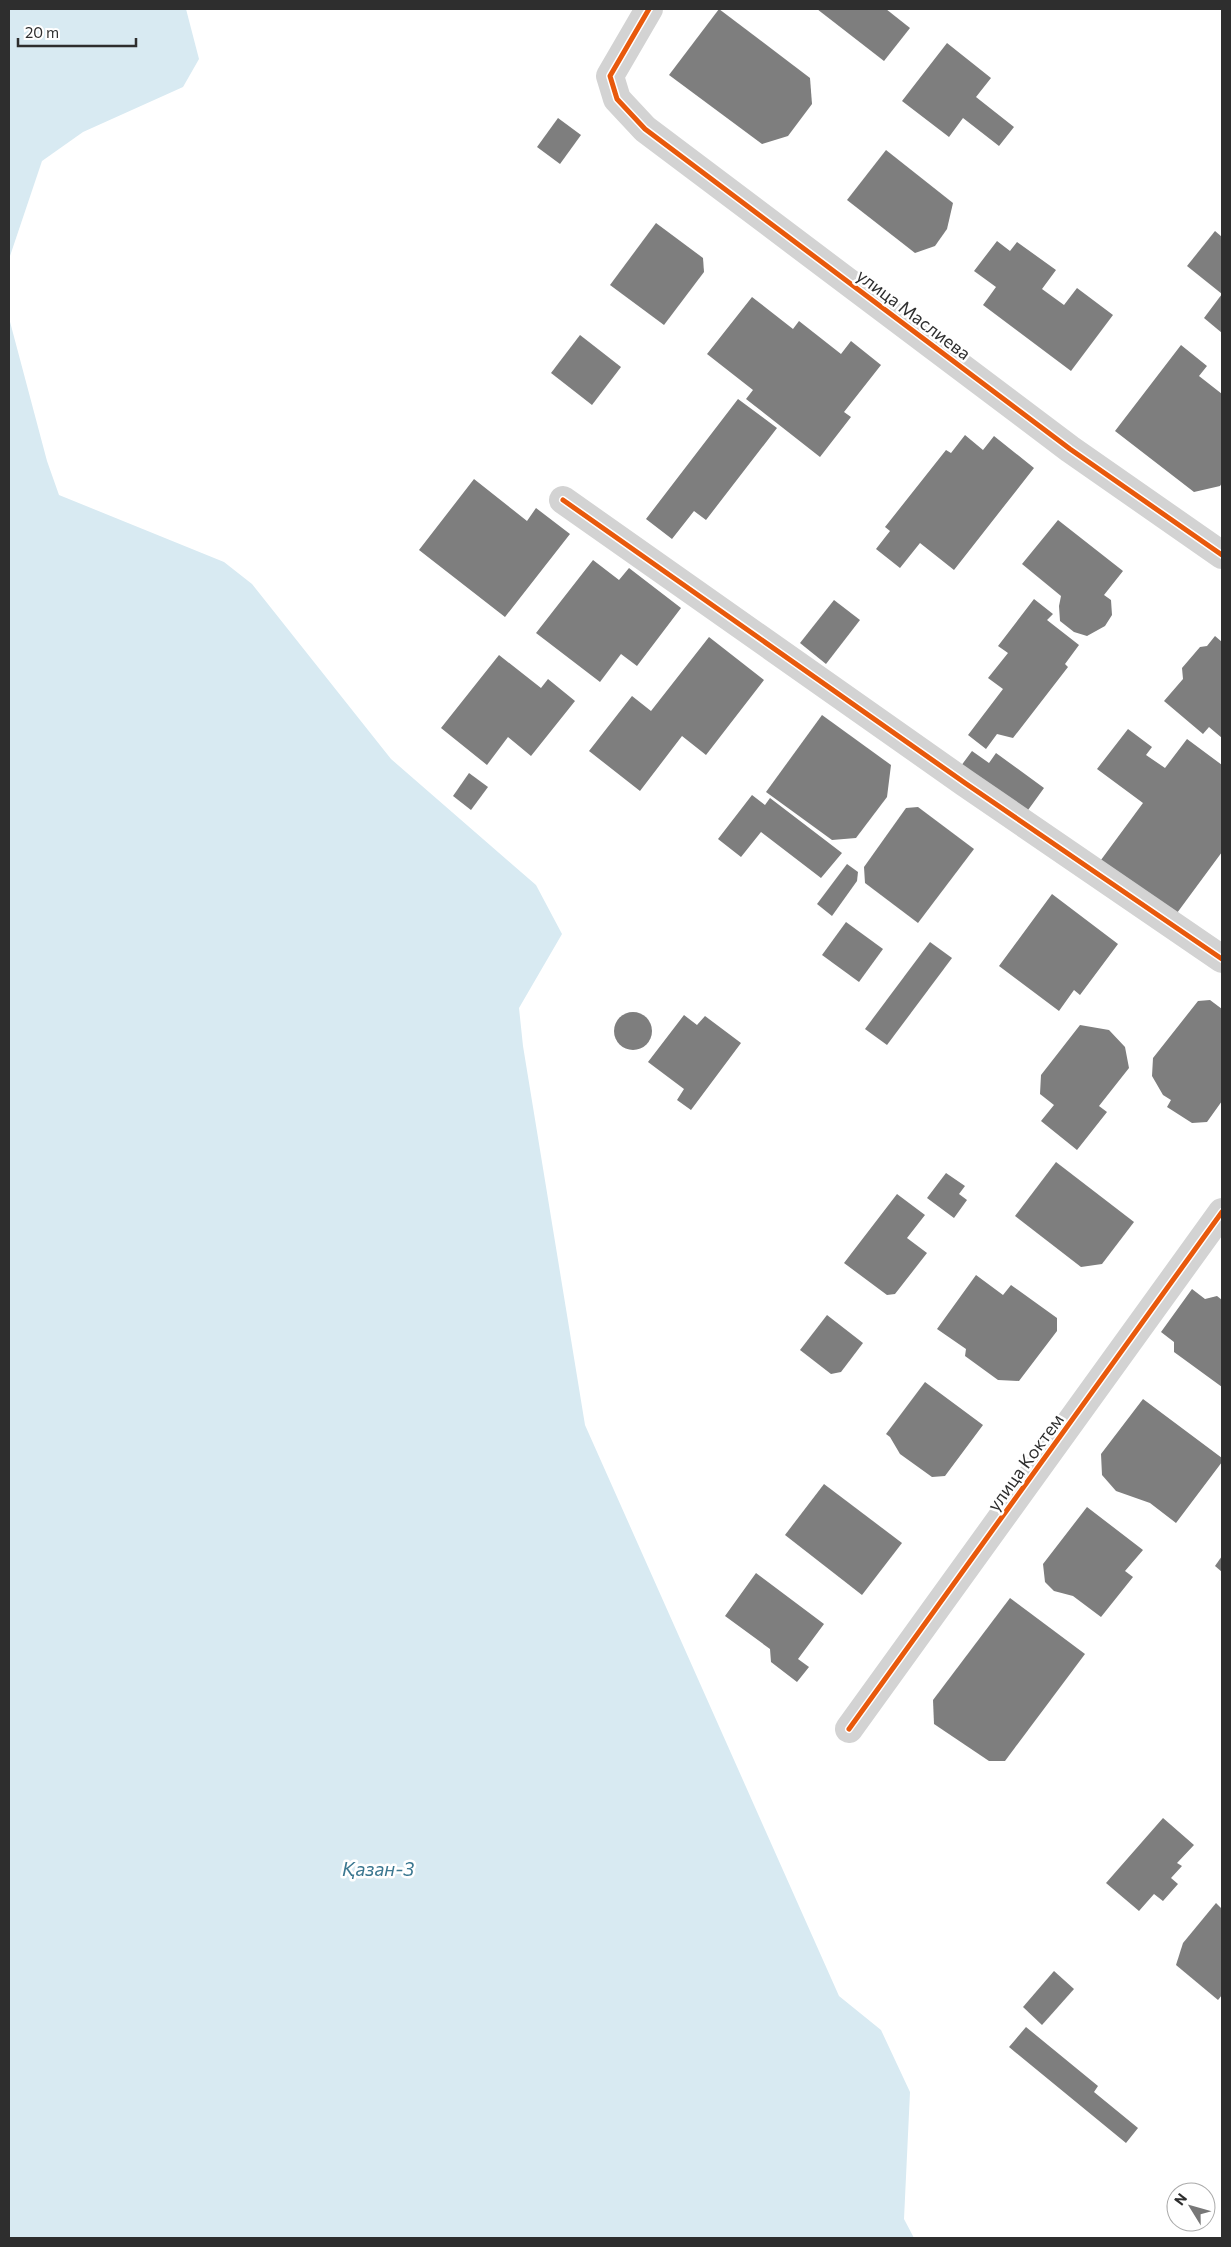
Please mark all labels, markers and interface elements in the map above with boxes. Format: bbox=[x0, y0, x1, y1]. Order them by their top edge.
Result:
scale bar bbox=[18, 15, 135, 47]
text: 20 m bbox=[25, 23, 59, 41]
street label: улица Маслиева bbox=[853, 264, 975, 364]
street label: улица Коктем bbox=[982, 1409, 1068, 1515]
water label: Қазан-3 bbox=[342, 1857, 414, 1880]
north arrow bbox=[1166, 2182, 1216, 2232]
text: N bbox=[1170, 2190, 1190, 2208]

